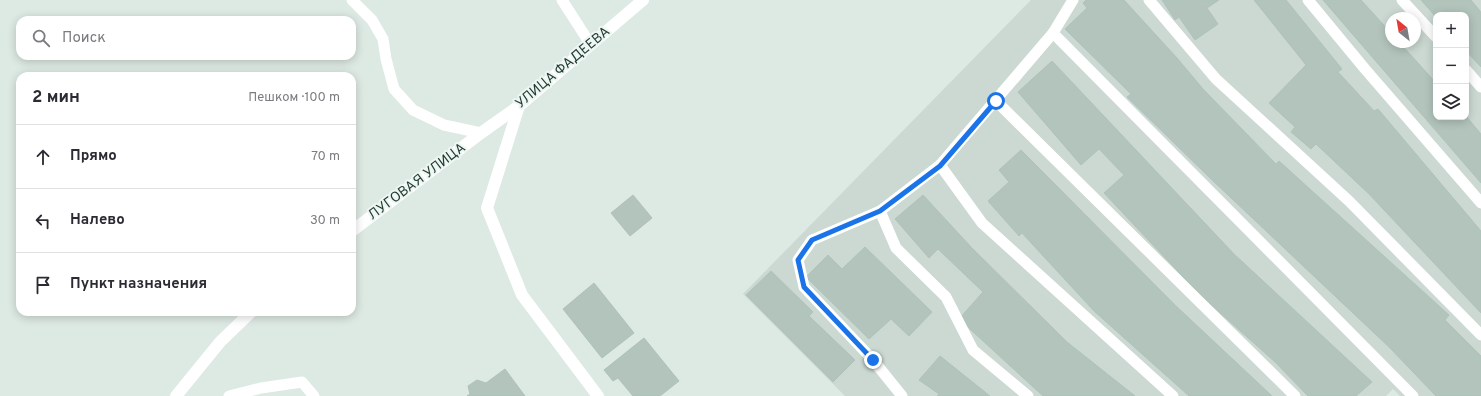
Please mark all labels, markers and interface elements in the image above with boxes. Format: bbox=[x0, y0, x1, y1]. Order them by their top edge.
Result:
north arrow bbox=[1385, 12, 1421, 48]
map controls bbox=[1433, 12, 1469, 120]
button: + bbox=[1433, 12, 1469, 48]
search box bbox=[16, 16, 356, 60]
street label: УЛИЦА ФАДЕЕВА bbox=[512, 23, 614, 113]
icon: search bbox=[30, 27, 52, 49]
text: Поиск bbox=[62, 29, 106, 48]
button: − bbox=[1433, 48, 1469, 84]
button: layers bbox=[1433, 84, 1469, 120]
text: 2 мин bbox=[32, 87, 80, 109]
text: Пешком · 100 m bbox=[248, 90, 340, 106]
route start bbox=[987, 92, 1005, 110]
street label: ЛУГОВАЯ УЛИЦА bbox=[365, 140, 469, 224]
icon: ahead bbox=[32, 146, 54, 168]
text: Прямо bbox=[70, 147, 117, 166]
text: 70 m bbox=[311, 149, 340, 165]
icon: left bbox=[32, 210, 54, 232]
text: Налево bbox=[70, 211, 125, 230]
text: 30 m bbox=[310, 213, 340, 229]
icon: arrive bbox=[32, 274, 54, 296]
text: Пункт назначения bbox=[70, 275, 207, 294]
route end bbox=[864, 351, 882, 369]

